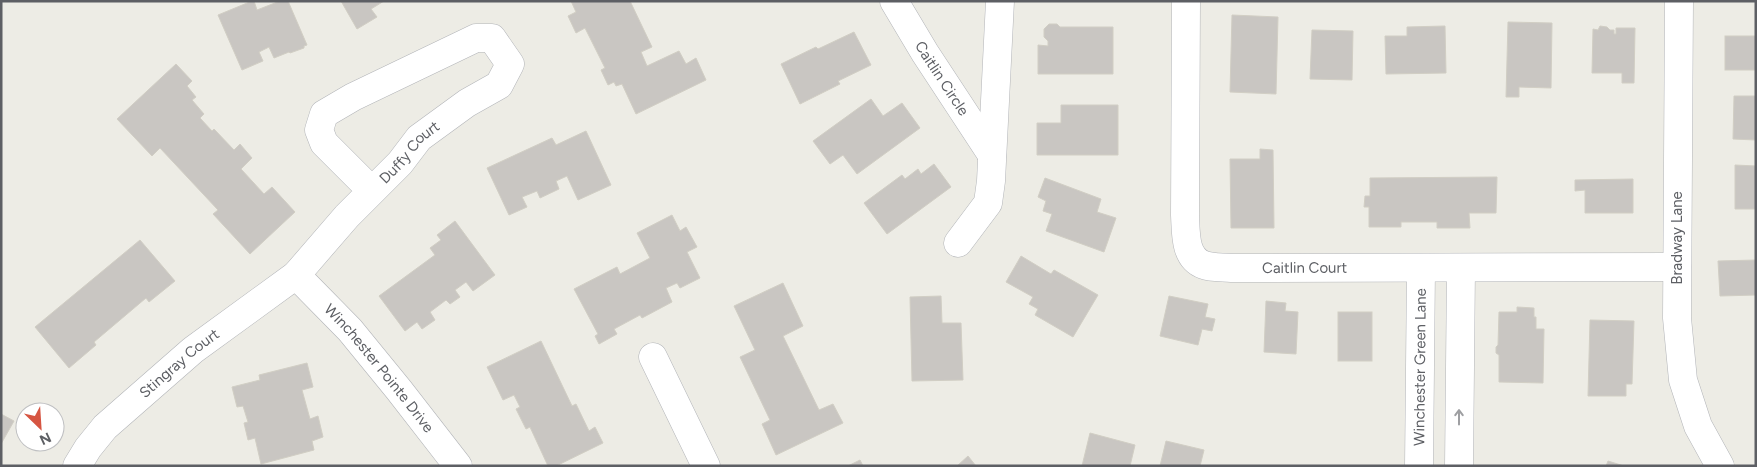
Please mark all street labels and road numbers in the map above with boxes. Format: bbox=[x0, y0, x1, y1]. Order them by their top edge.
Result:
street label: Caitlin Circle bbox=[911, 38, 973, 119]
street label: Duffy Court bbox=[376, 117, 443, 187]
street label: Bradway Lane bbox=[1668, 191, 1686, 285]
street label: Caitlin Court bbox=[1262, 259, 1348, 277]
street label: Winchester Green Lane bbox=[1410, 288, 1430, 446]
street label: Winchester Pointe Drive bbox=[320, 300, 438, 436]
street label: Stingray Court bbox=[136, 325, 223, 402]

